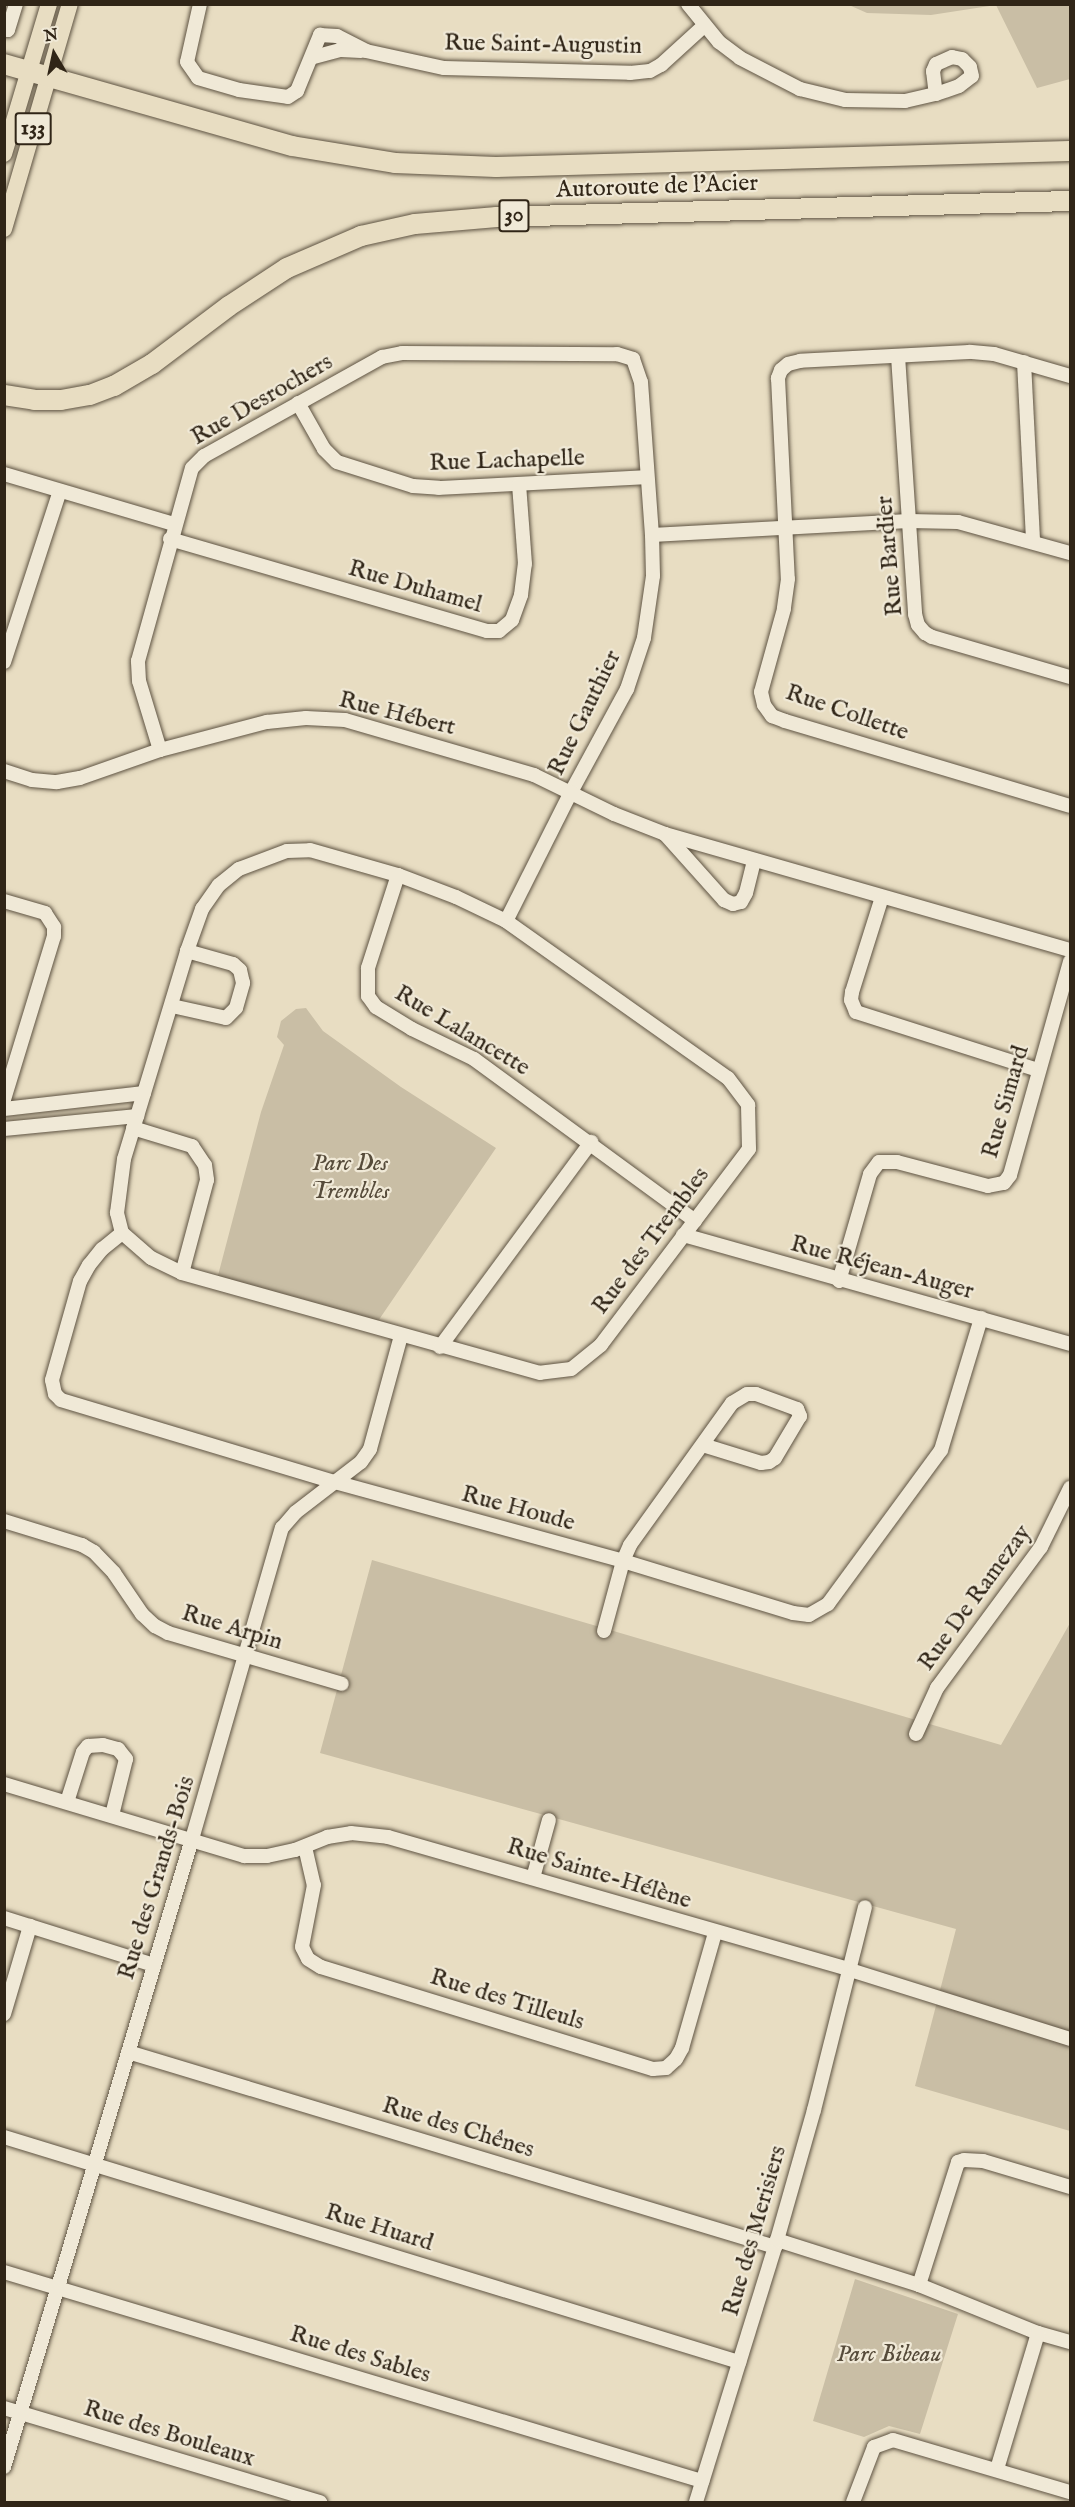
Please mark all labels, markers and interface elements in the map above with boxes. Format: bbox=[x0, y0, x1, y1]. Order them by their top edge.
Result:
north arrow bbox=[24, 24, 84, 84]
text: N bbox=[43, 25, 60, 47]
street label: Rue Saint-Augustin bbox=[444, 29, 642, 61]
road number: 133 bbox=[14, 110, 52, 148]
street label: Autoroute de l'Acier bbox=[555, 169, 759, 205]
road number: 30 bbox=[498, 197, 530, 235]
street label: Rue Desrochers bbox=[186, 348, 338, 452]
street label: Rue Lachapelle bbox=[429, 444, 585, 478]
street label: Rue Bardier bbox=[870, 495, 910, 617]
street label: Rue Duhamel bbox=[345, 554, 485, 620]
street label: Rue Gauthier bbox=[542, 646, 628, 780]
street label: Rue Collette bbox=[782, 678, 912, 748]
street label: Rue Hébert bbox=[336, 686, 458, 742]
street label: Rue Lalancette bbox=[389, 979, 535, 1083]
street label: Rue Simard bbox=[976, 1042, 1036, 1162]
park label: Parc Des Trembles bbox=[311, 1150, 389, 1206]
street label: Rue des Trembles bbox=[586, 1162, 716, 1320]
street label: Rue Réjean-Auger bbox=[787, 1230, 977, 1306]
street label: Rue Houde bbox=[458, 1480, 578, 1538]
street label: Rue De Ramezay bbox=[912, 1519, 1038, 1677]
street label: Rue Arpin bbox=[178, 1599, 286, 1657]
street label: Rue des Grands-Bois bbox=[112, 1773, 202, 1983]
street label: Rue Sainte-Hélène bbox=[503, 1832, 695, 1916]
street label: Rue des Tilleuls bbox=[426, 1963, 588, 2037]
street label: Rue des Chênes bbox=[379, 2091, 537, 2165]
street label: Rue des Merisiers bbox=[717, 2142, 793, 2320]
street label: Rue Huard bbox=[321, 2198, 437, 2258]
street label: Rue des Sables bbox=[286, 2320, 434, 2390]
park label: Parc Bibeau bbox=[837, 2341, 941, 2369]
street label: Rue des Bouleaux bbox=[80, 2394, 258, 2474]

